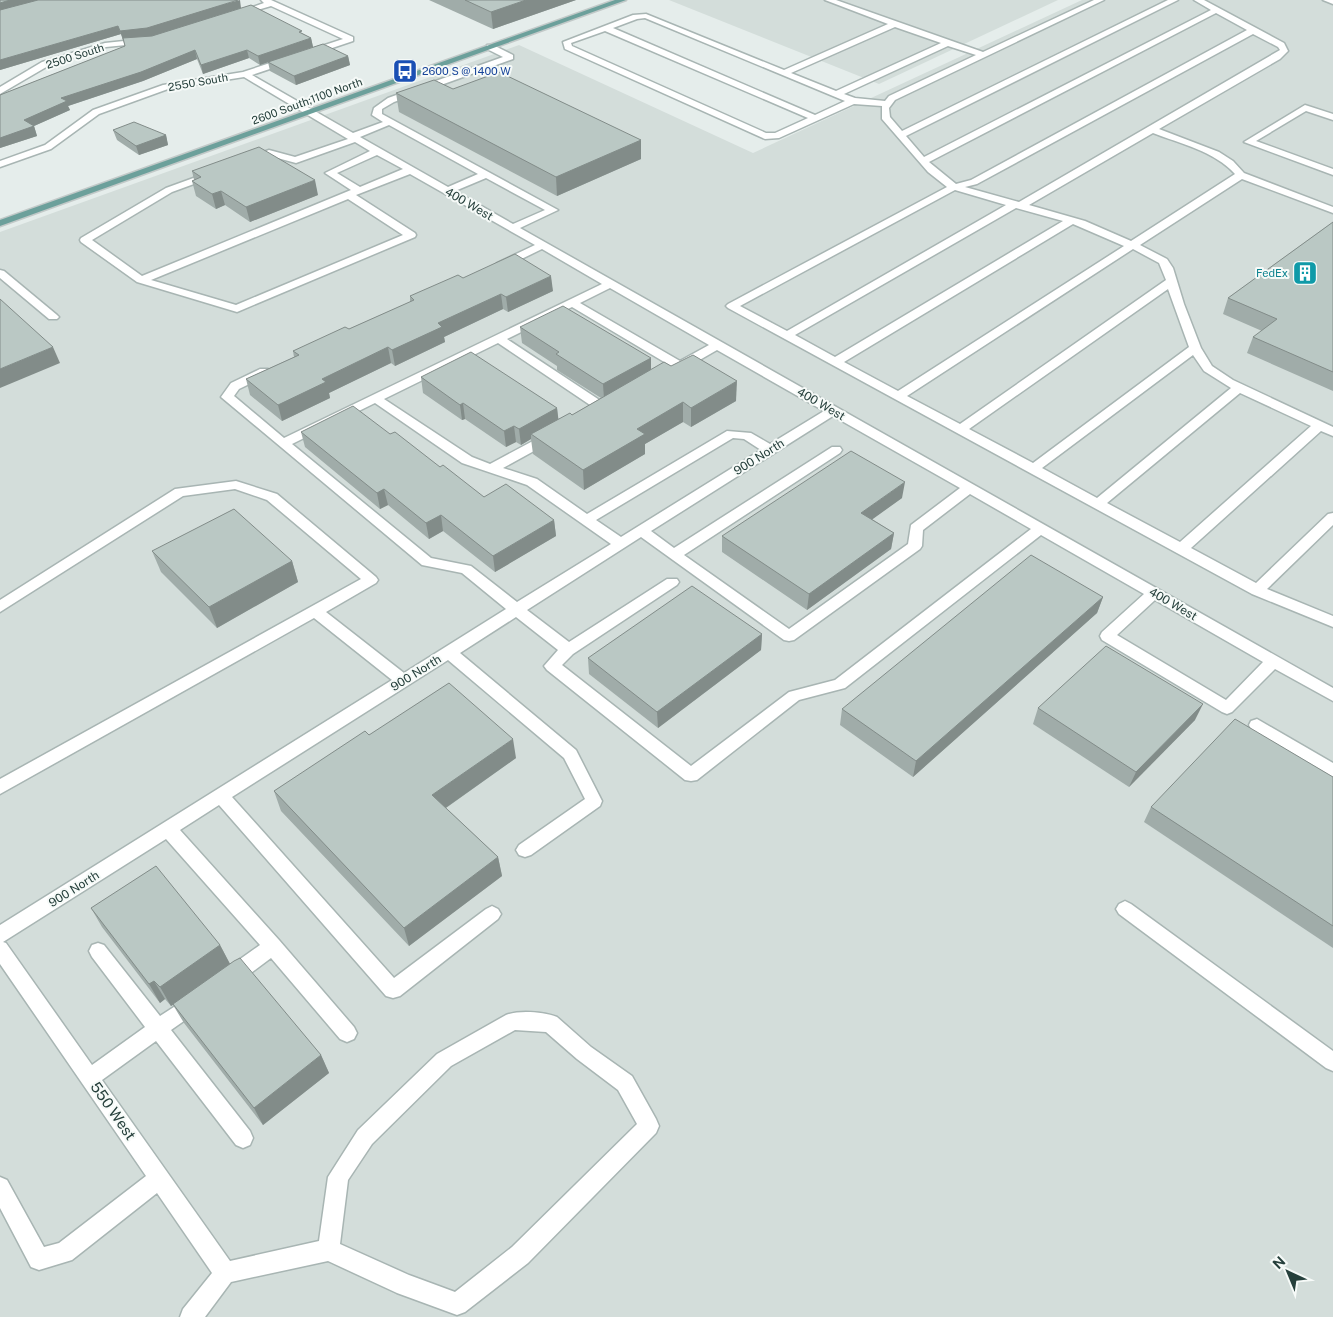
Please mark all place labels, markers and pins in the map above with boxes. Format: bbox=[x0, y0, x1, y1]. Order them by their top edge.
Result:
bus stop icon: 2600 S @ 1400 W bbox=[392, 58, 418, 84]
place label: 2600 S @ 1400 W bbox=[422, 65, 511, 77]
building icon: FedEx bbox=[1292, 260, 1318, 286]
place label: FedEx bbox=[1256, 267, 1288, 279]

